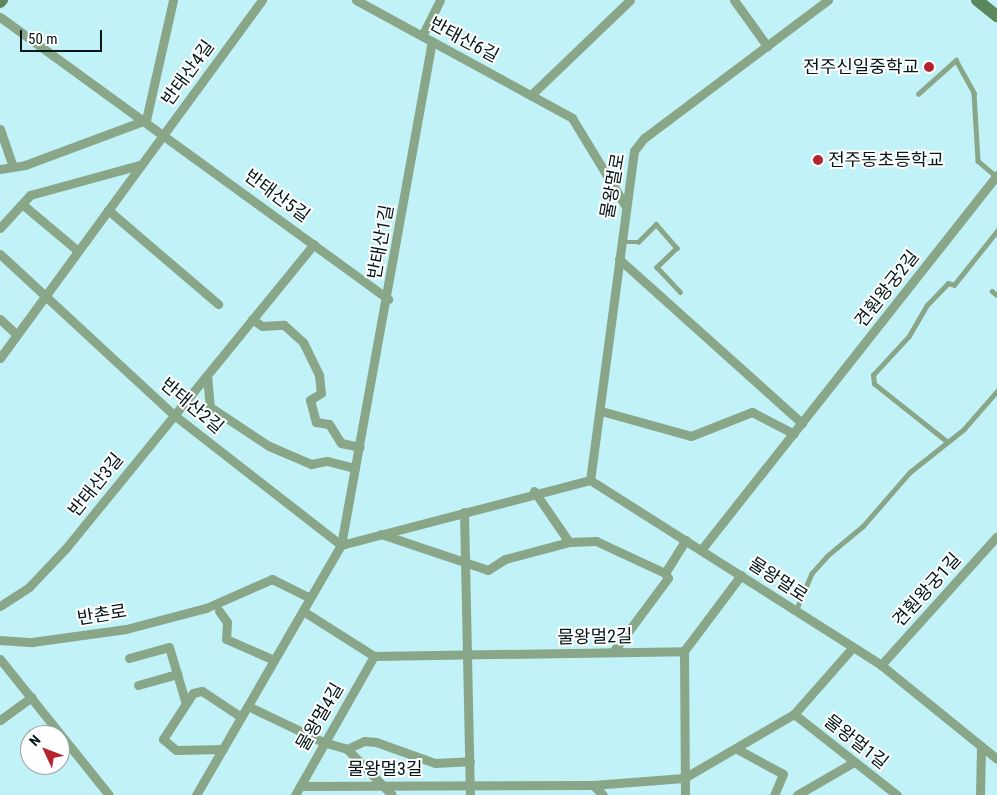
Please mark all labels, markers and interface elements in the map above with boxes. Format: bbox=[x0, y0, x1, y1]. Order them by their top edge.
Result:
street label: 반태산6길 bbox=[426, 13, 502, 67]
scale bar bbox=[22, 20, 105, 52]
text: 50 m bbox=[28, 30, 58, 48]
street label: 반태산4길 bbox=[157, 36, 219, 110]
place label: 전주신일중학교 bbox=[803, 56, 919, 78]
marker: 전주신일중학교 bbox=[923, 61, 935, 73]
place label: 전주동초등학교 bbox=[828, 149, 944, 171]
street label: 물왕멀로 bbox=[597, 152, 629, 220]
marker: 전주동초등학교 bbox=[812, 154, 824, 166]
street label: 반태산5길 bbox=[240, 165, 314, 227]
street label: 반태산1길 bbox=[364, 203, 398, 281]
street label: 견훤왕궁2길 bbox=[850, 246, 924, 332]
street label: 반태산2길 bbox=[156, 374, 228, 438]
street label: 반태산3길 bbox=[64, 449, 128, 521]
street label: 견훤왕궁1길 bbox=[888, 549, 966, 631]
street label: 물왕멀로 bbox=[744, 553, 812, 607]
street label: 반촌로 bbox=[76, 600, 128, 630]
street label: 물왕멀2길 bbox=[557, 626, 633, 648]
street label: 물왕멀4길 bbox=[292, 679, 348, 755]
street label: 물왕멀1길 bbox=[820, 710, 892, 774]
north arrow bbox=[20, 725, 70, 775]
text: N bbox=[26, 732, 44, 749]
street label: 물왕멀3길 bbox=[347, 758, 423, 780]

